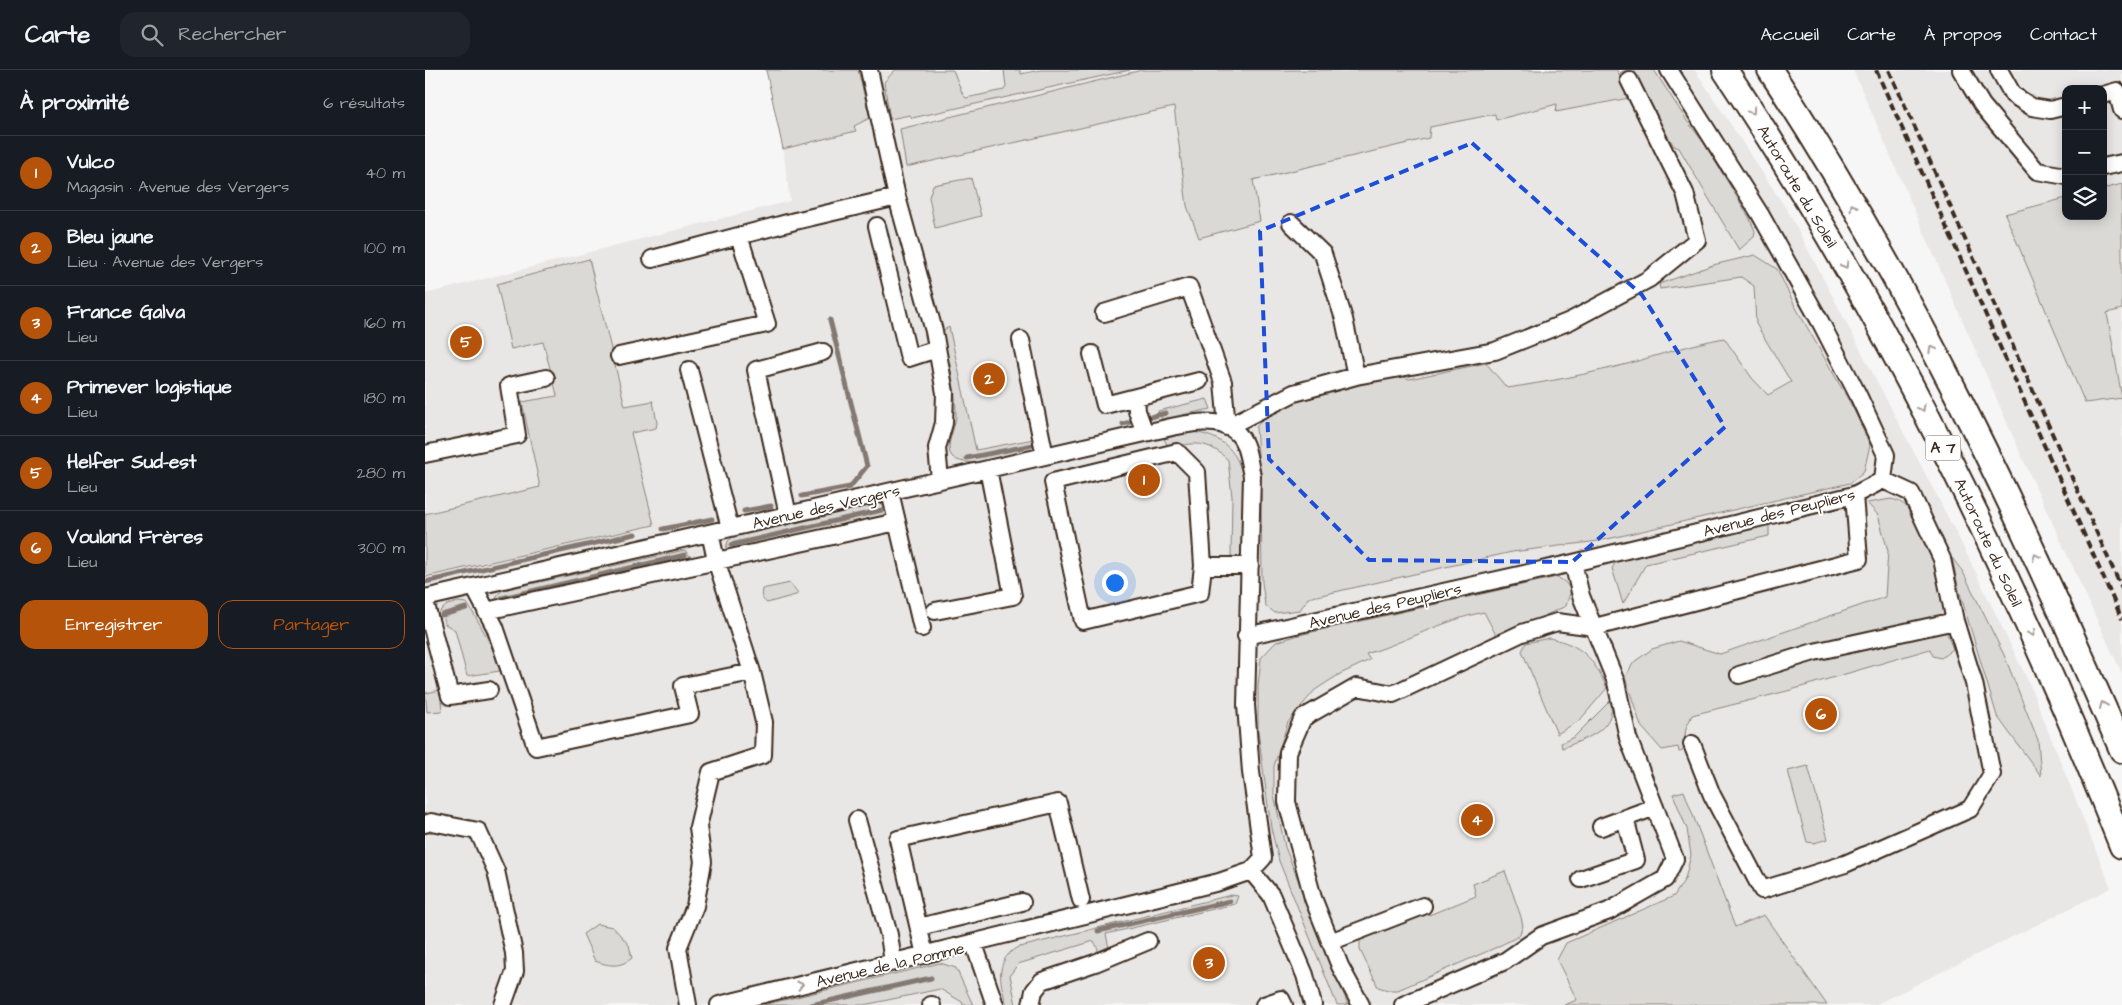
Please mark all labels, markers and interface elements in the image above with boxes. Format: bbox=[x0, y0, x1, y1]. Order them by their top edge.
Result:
search box bbox=[120, 12, 470, 57]
text: Carte bbox=[25, 18, 90, 52]
icon: search bbox=[138, 21, 166, 49]
text: Rechercher bbox=[178, 21, 286, 48]
text: Accueil bbox=[1760, 22, 1819, 47]
text: Carte bbox=[1847, 22, 1896, 47]
text: À propos bbox=[1924, 22, 2002, 47]
text: Contact bbox=[2030, 22, 2097, 47]
map controls bbox=[2062, 85, 2107, 220]
button: + bbox=[2062, 85, 2107, 130]
text: À proximité bbox=[20, 88, 129, 117]
text: 6 résultats bbox=[323, 92, 405, 114]
one-way arrow bbox=[1746, 105, 1756, 114]
street label: Autoroute du Soleil bbox=[1752, 121, 1842, 252]
button: − bbox=[2062, 130, 2107, 175]
text: Vulco bbox=[67, 149, 114, 176]
text: 1 bbox=[35, 162, 37, 184]
text: 40 m bbox=[365, 162, 405, 184]
button: layers bbox=[2062, 175, 2107, 220]
text: Magasin · Avenue des Vergers bbox=[67, 176, 289, 198]
one-way arrow bbox=[1850, 203, 1860, 212]
text: Bleu jaune bbox=[67, 224, 154, 251]
text: 2 bbox=[31, 237, 41, 259]
text: 100 m bbox=[364, 237, 405, 259]
text: Lieu · Avenue des Vergers bbox=[67, 251, 263, 273]
one-way arrow bbox=[1838, 260, 1848, 269]
text: France Galva bbox=[67, 299, 185, 326]
text: 3 bbox=[32, 312, 40, 334]
text: 160 m bbox=[364, 312, 405, 334]
pin: 5 bbox=[450, 323, 482, 361]
text: Lieu bbox=[67, 326, 97, 348]
one-way arrow bbox=[1928, 345, 1938, 354]
pin: 2 bbox=[973, 360, 1005, 398]
text: Primever logistique bbox=[67, 374, 232, 401]
text: 4 bbox=[31, 387, 41, 409]
text: 180 m bbox=[364, 387, 405, 409]
text: Lieu bbox=[67, 401, 97, 423]
one-way arrow bbox=[1916, 403, 1926, 412]
road number: A 7 bbox=[1925, 436, 1961, 460]
text: Helfer Sud-est bbox=[67, 449, 196, 476]
pin: 1 bbox=[1128, 461, 1160, 499]
text: 5 bbox=[30, 462, 42, 484]
text: 280 m bbox=[357, 462, 405, 484]
street label: Autoroute du Soleil bbox=[1949, 475, 2028, 610]
text: Lieu bbox=[67, 476, 97, 498]
street label: Avenue des Vergers bbox=[750, 479, 902, 536]
street label: Avenue des Peupliers bbox=[1701, 483, 1858, 543]
text: Vouland Frères bbox=[67, 524, 203, 551]
text: 6 bbox=[31, 537, 41, 559]
text: 300 m bbox=[358, 537, 405, 559]
text: Lieu bbox=[67, 551, 97, 573]
one-way arrow bbox=[2032, 553, 2043, 562]
your location bbox=[1102, 570, 1128, 596]
street label: Avenue des Peupliers bbox=[1307, 578, 1464, 634]
button: Enregistrer bbox=[20, 600, 208, 649]
button: Partager bbox=[218, 600, 405, 649]
one-way arrow bbox=[2025, 628, 2036, 637]
pin: 6 bbox=[1805, 695, 1837, 733]
one-way arrow bbox=[2098, 701, 2109, 710]
pin: 4 bbox=[1461, 801, 1493, 839]
street label: Avenue de la Pomme bbox=[814, 937, 967, 993]
pin: 3 bbox=[1193, 944, 1225, 982]
one-way arrow bbox=[796, 980, 805, 991]

